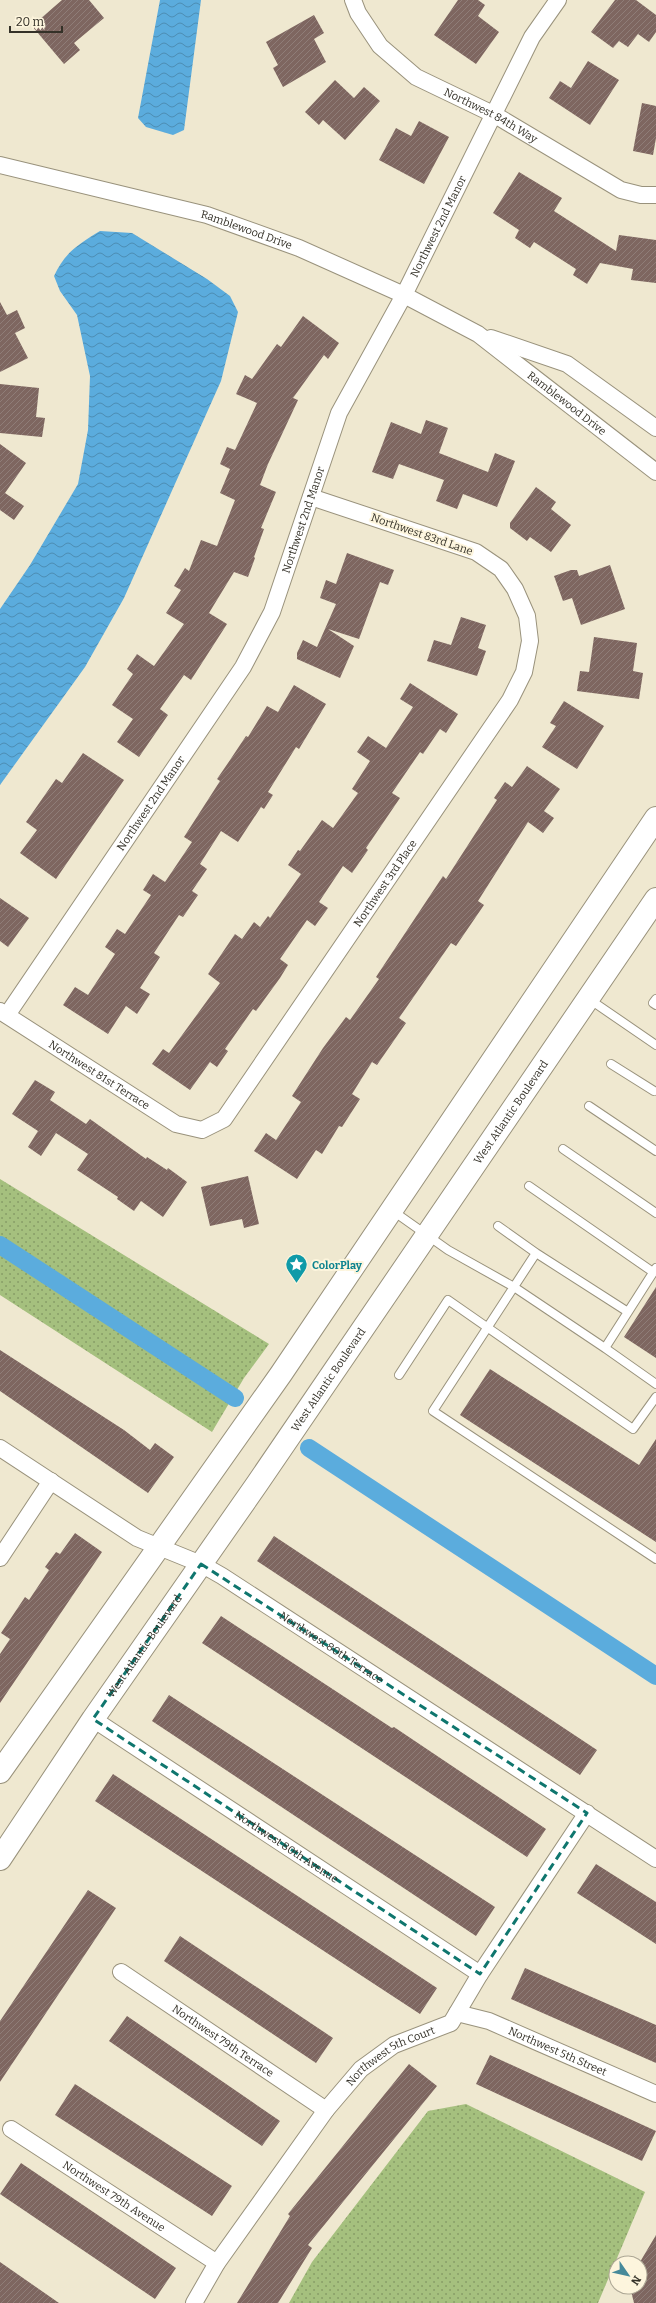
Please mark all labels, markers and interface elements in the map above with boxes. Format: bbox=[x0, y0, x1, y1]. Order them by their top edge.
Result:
scale bar bbox=[10, 8, 62, 34]
text: 20 m bbox=[16, 15, 45, 29]
street label: Northwest 84th Way bbox=[442, 85, 540, 146]
street label: Northwest 2nd Manor bbox=[408, 173, 469, 280]
street label: Ramblewood Drive bbox=[200, 208, 294, 252]
street label: Ramblewood Drive bbox=[525, 369, 609, 438]
street label: Northwest 2nd Manor bbox=[280, 465, 328, 575]
street label: Northwest 83rd Lane bbox=[369, 511, 475, 558]
street label: Northwest 2nd Manor bbox=[114, 753, 188, 853]
street label: Northwest 3rd Place bbox=[351, 837, 420, 929]
street label: Northwest 81st Terrace bbox=[46, 1038, 152, 1112]
street label: West Atlantic Boulevard bbox=[471, 1058, 551, 1166]
place icon: ColorPlay bbox=[284, 1252, 310, 1285]
place label: ColorPlay bbox=[312, 1259, 363, 1272]
street label: West Atlantic Boulevard bbox=[289, 1325, 369, 1434]
street label: West Atlantic Boulevard bbox=[104, 1592, 185, 1700]
street label: Northwest 80th Terrace bbox=[277, 1609, 386, 1687]
street label: Northwest 80th Avenue bbox=[232, 1808, 341, 1886]
street label: Northwest 79th Terrace bbox=[169, 2002, 276, 2080]
street label: Northwest 5th Court bbox=[344, 2024, 437, 2089]
street label: Northwest 5th Street bbox=[506, 2024, 609, 2079]
street label: Northwest 79th Avenue bbox=[60, 2158, 168, 2235]
north arrow bbox=[608, 2255, 648, 2295]
text: N bbox=[628, 2273, 644, 2288]

